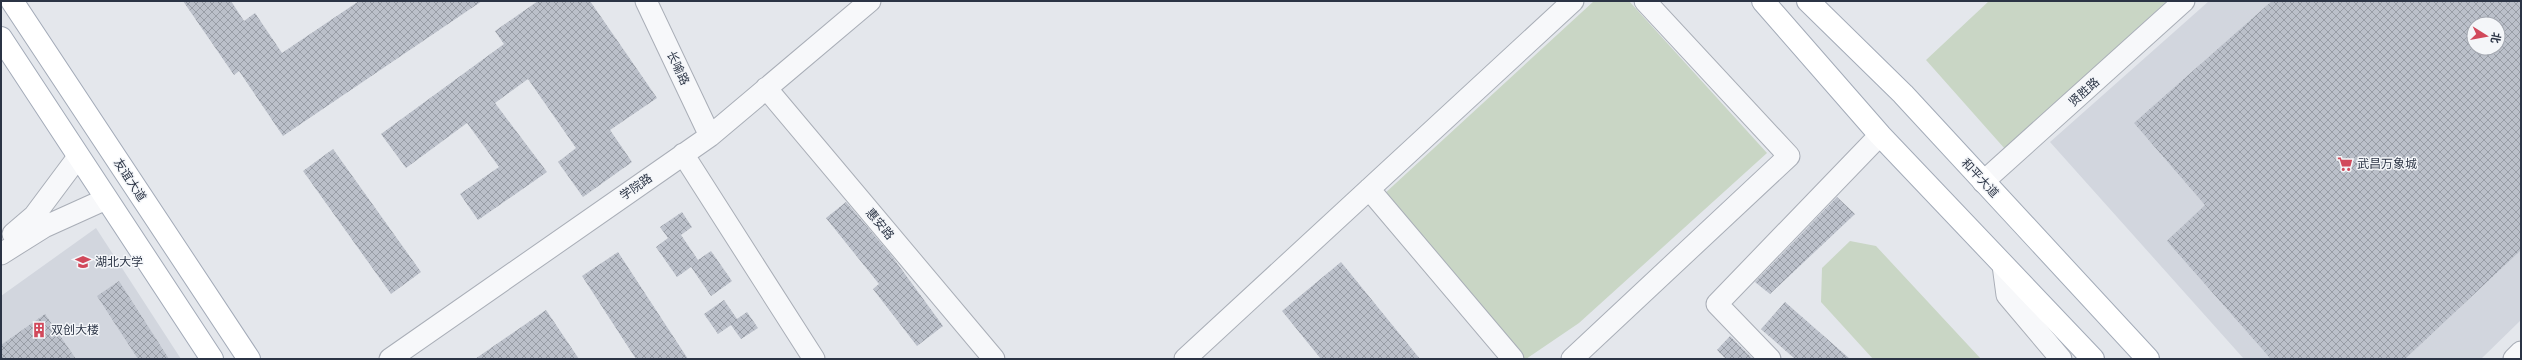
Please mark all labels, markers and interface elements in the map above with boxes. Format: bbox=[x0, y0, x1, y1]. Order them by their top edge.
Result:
north arrow bbox=[2466, 16, 2506, 56]
text: 北 bbox=[2489, 31, 2503, 44]
street label: 长喻路 bbox=[664, 49, 692, 87]
street label: 贤胜路 bbox=[2066, 75, 2102, 109]
supermarket icon: 武昌万象城 bbox=[2336, 155, 2354, 173]
street label: 友谊大道 bbox=[111, 156, 149, 204]
street label: 和平大道 bbox=[1959, 156, 2001, 200]
place label: 武昌万象城 bbox=[2357, 157, 2417, 171]
street label: 学院路 bbox=[617, 171, 655, 203]
street label: 惠安路 bbox=[863, 206, 897, 242]
school or university icon: 湖北大学 bbox=[74, 253, 92, 271]
place label: 湖北大学 bbox=[95, 255, 143, 269]
building icon: 双创大楼 bbox=[30, 321, 48, 339]
place label: 双创大楼 bbox=[51, 323, 99, 337]

